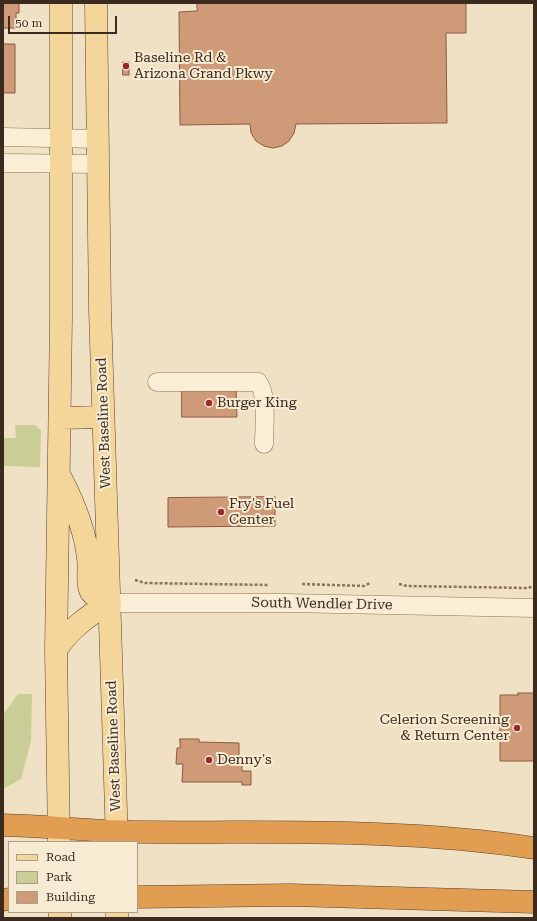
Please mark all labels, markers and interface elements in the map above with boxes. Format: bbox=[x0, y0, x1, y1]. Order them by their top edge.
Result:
scale bar bbox=[10, 8, 119, 34]
text: 50 m bbox=[15, 16, 42, 30]
place label: Baseline Rd & Arizona Grand Pkwy bbox=[134, 50, 273, 82]
marker: Baseline Rd & Arizona Grand Pkwy bbox=[121, 61, 131, 71]
street label: West Baseline Road bbox=[93, 357, 115, 489]
place label: Burger King bbox=[217, 395, 297, 411]
marker: Burger King bbox=[204, 398, 214, 408]
place label: Fry's Fuel Center bbox=[229, 496, 294, 528]
marker: Fry's Fuel Center bbox=[216, 507, 226, 517]
street label: South Wendler Drive bbox=[251, 594, 393, 614]
street label: West Baseline Road bbox=[103, 680, 125, 812]
place label: Celerion Screening & Return Center bbox=[380, 712, 509, 744]
marker: Celerion Screening & Return Center bbox=[512, 723, 522, 733]
place label: Denny's bbox=[217, 752, 272, 768]
marker: Denny's bbox=[204, 755, 214, 765]
legend bbox=[8, 841, 138, 913]
text: Road bbox=[46, 850, 75, 864]
text: Park bbox=[46, 870, 72, 884]
text: Building bbox=[46, 890, 95, 904]

